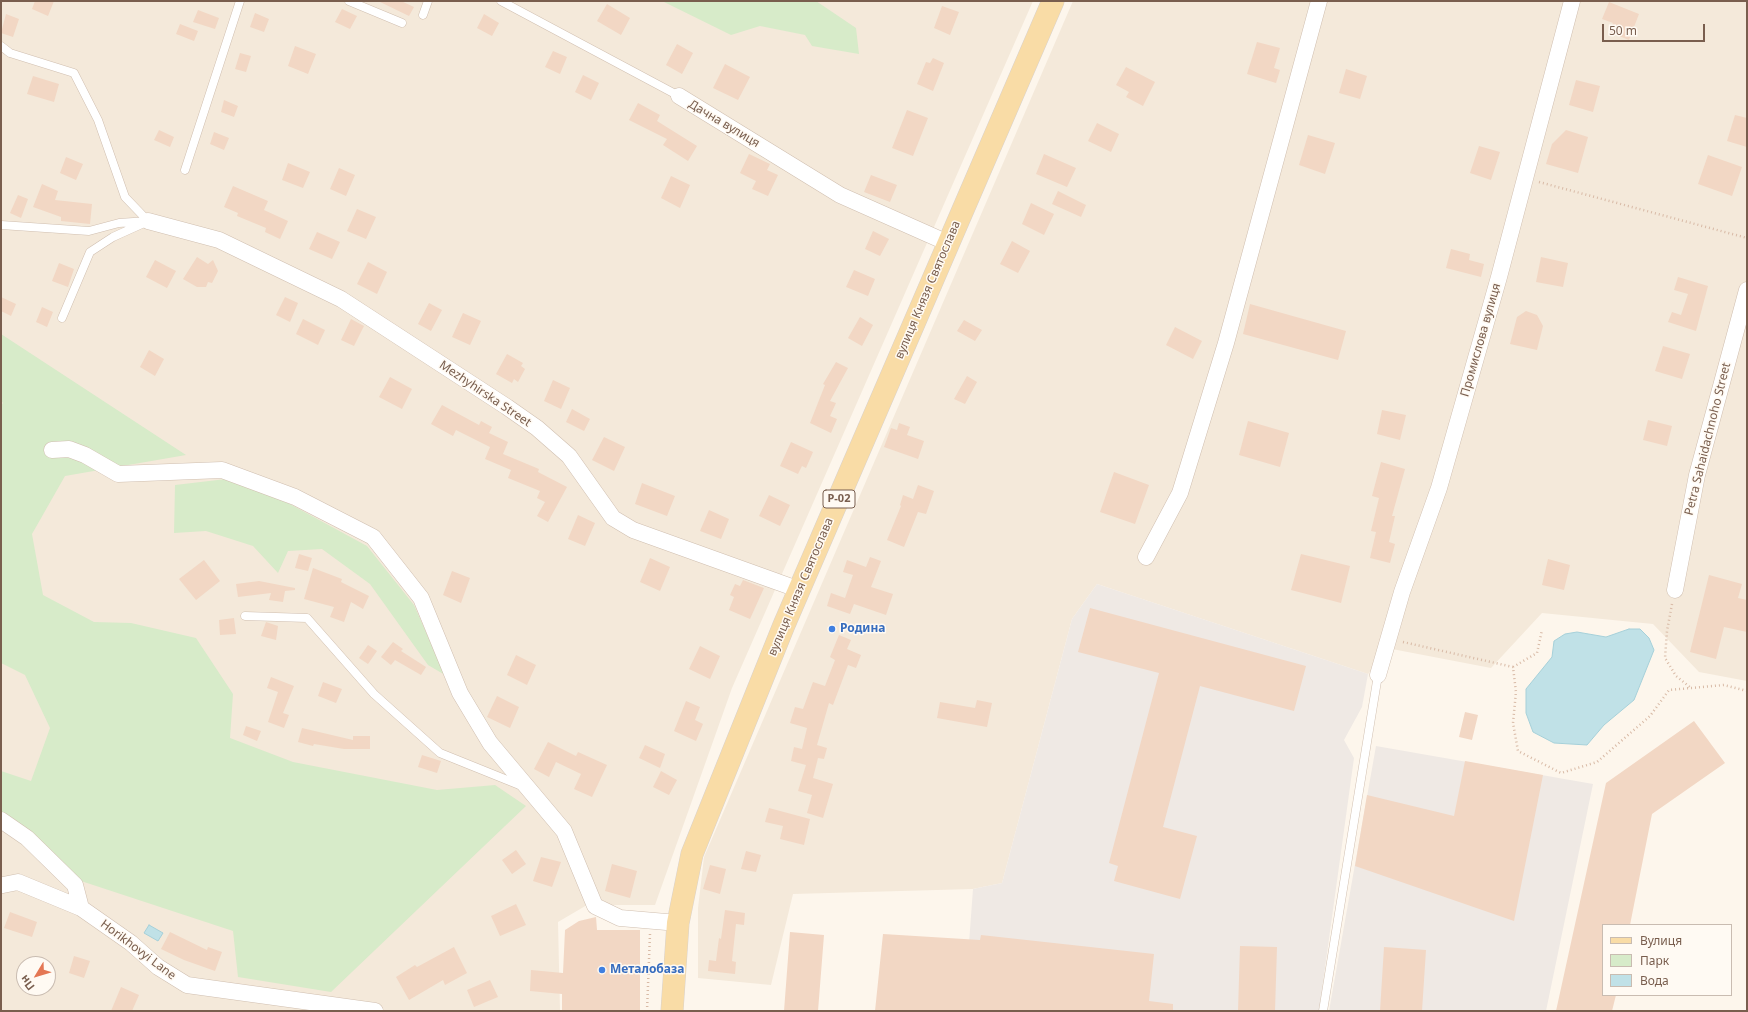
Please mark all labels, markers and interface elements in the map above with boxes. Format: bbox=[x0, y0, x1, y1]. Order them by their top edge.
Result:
scale bar bbox=[1604, 16, 1707, 42]
text: 50 m bbox=[1609, 22, 1637, 39]
street label: Дачна вулиця bbox=[686, 97, 762, 151]
street label: вулиця Князя Святослава bbox=[892, 219, 964, 361]
street label: Промислова вулиця bbox=[1458, 282, 1504, 398]
street label: Mezhyhirska Street bbox=[436, 358, 534, 430]
street label: Petra Sahaidachnoho Street bbox=[1682, 361, 1734, 517]
road number: Р-02 bbox=[823, 490, 855, 508]
street label: вулиця Князя Святослава bbox=[765, 516, 837, 658]
place label: Родина bbox=[840, 622, 885, 636]
marker: Родина bbox=[827, 624, 837, 634]
street label: Horikhovyi Lane bbox=[97, 917, 179, 983]
legend bbox=[1602, 924, 1732, 996]
text: Вулиця bbox=[1640, 932, 1682, 949]
text: Парк bbox=[1640, 952, 1669, 969]
north arrow bbox=[16, 956, 56, 996]
place label: Металобаза bbox=[610, 963, 684, 977]
marker: Металобаза bbox=[597, 965, 607, 975]
text: Пн bbox=[16, 972, 38, 994]
text: Вода bbox=[1640, 972, 1669, 989]

